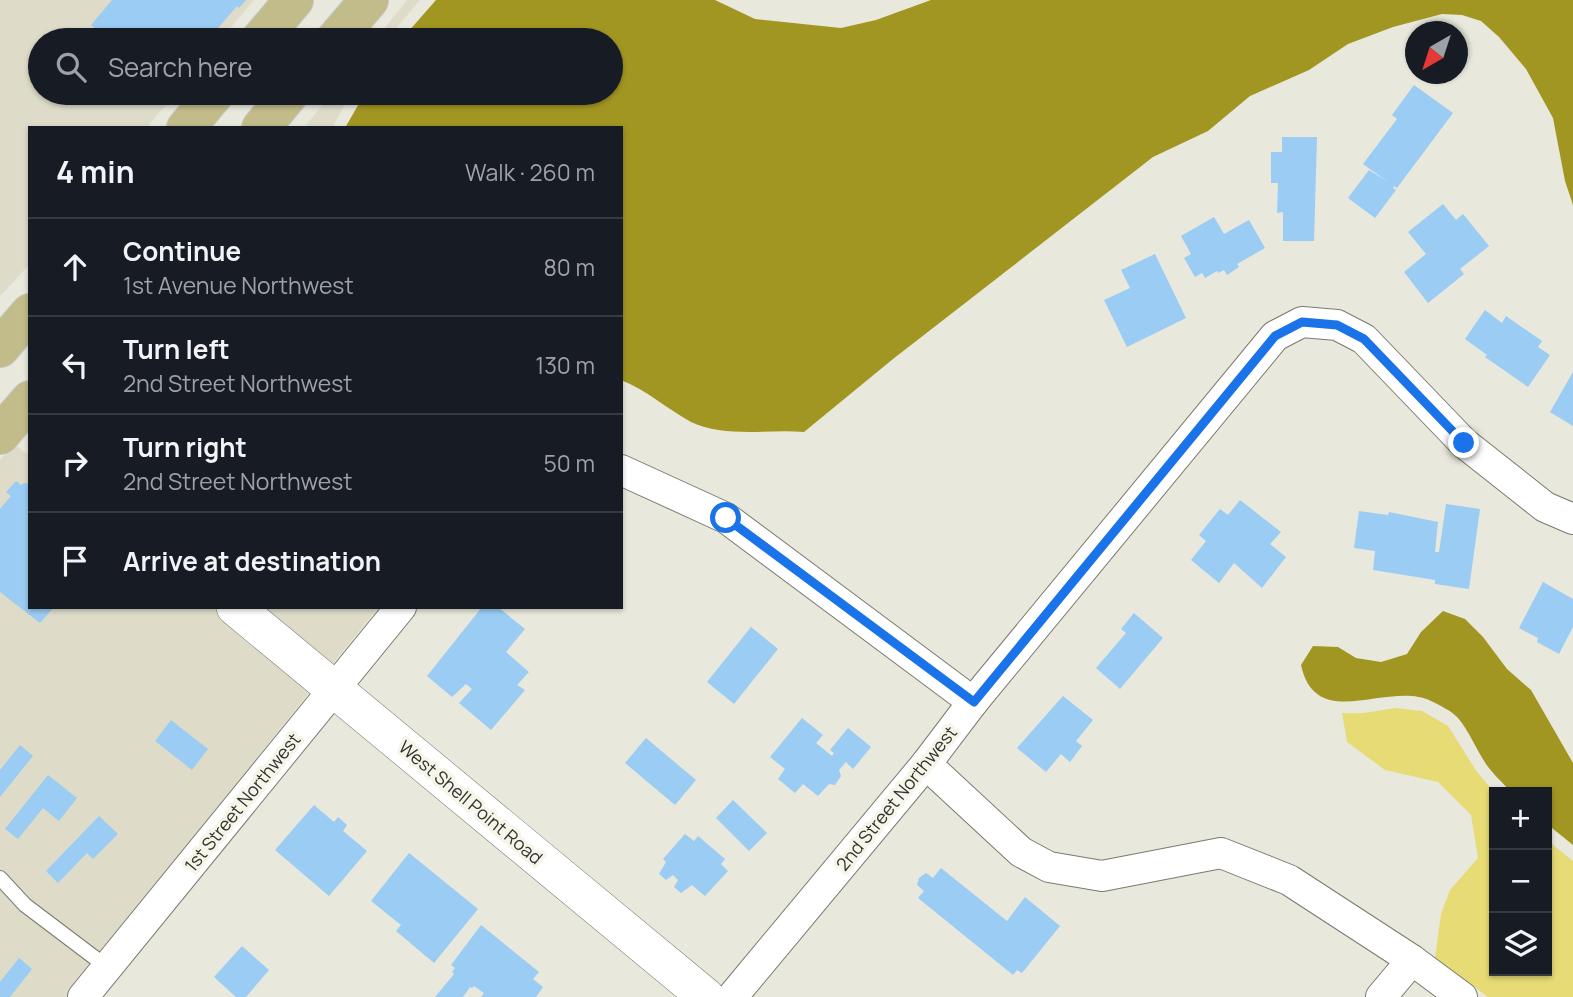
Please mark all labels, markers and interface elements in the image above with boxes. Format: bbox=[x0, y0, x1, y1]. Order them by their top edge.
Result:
north arrow bbox=[1405, 21, 1468, 84]
search box bbox=[28, 28, 623, 105]
icon: search bbox=[52, 48, 90, 86]
text: Search here bbox=[108, 49, 253, 85]
text: 4 min bbox=[56, 151, 134, 192]
text: Walk · 260 m bbox=[465, 156, 595, 188]
text: Continue bbox=[123, 233, 241, 269]
icon: ahead bbox=[56, 248, 94, 286]
text: 80 m bbox=[544, 251, 595, 283]
text: 1st Avenue Northwest bbox=[123, 269, 354, 301]
text: Turn left bbox=[123, 331, 230, 367]
icon: left bbox=[56, 346, 94, 384]
text: 130 m bbox=[535, 349, 595, 381]
text: 2nd Street Northwest bbox=[123, 367, 353, 399]
route end bbox=[1448, 427, 1479, 458]
text: Turn right bbox=[123, 429, 247, 465]
icon: right bbox=[56, 444, 94, 482]
text: 50 m bbox=[544, 447, 595, 479]
text: 2nd Street Northwest bbox=[123, 465, 353, 497]
route start bbox=[710, 502, 741, 533]
icon: arrive bbox=[56, 542, 94, 580]
text: Arrive at destination bbox=[123, 543, 381, 579]
street label: 2nd Street Northwest bbox=[830, 721, 962, 875]
street label: 1st Street Northwest bbox=[179, 728, 305, 876]
street label: West Shell Point Road bbox=[394, 735, 548, 869]
map controls bbox=[1489, 787, 1552, 976]
button: + bbox=[1489, 787, 1552, 850]
button: − bbox=[1489, 850, 1552, 913]
button: layers bbox=[1489, 913, 1552, 976]

